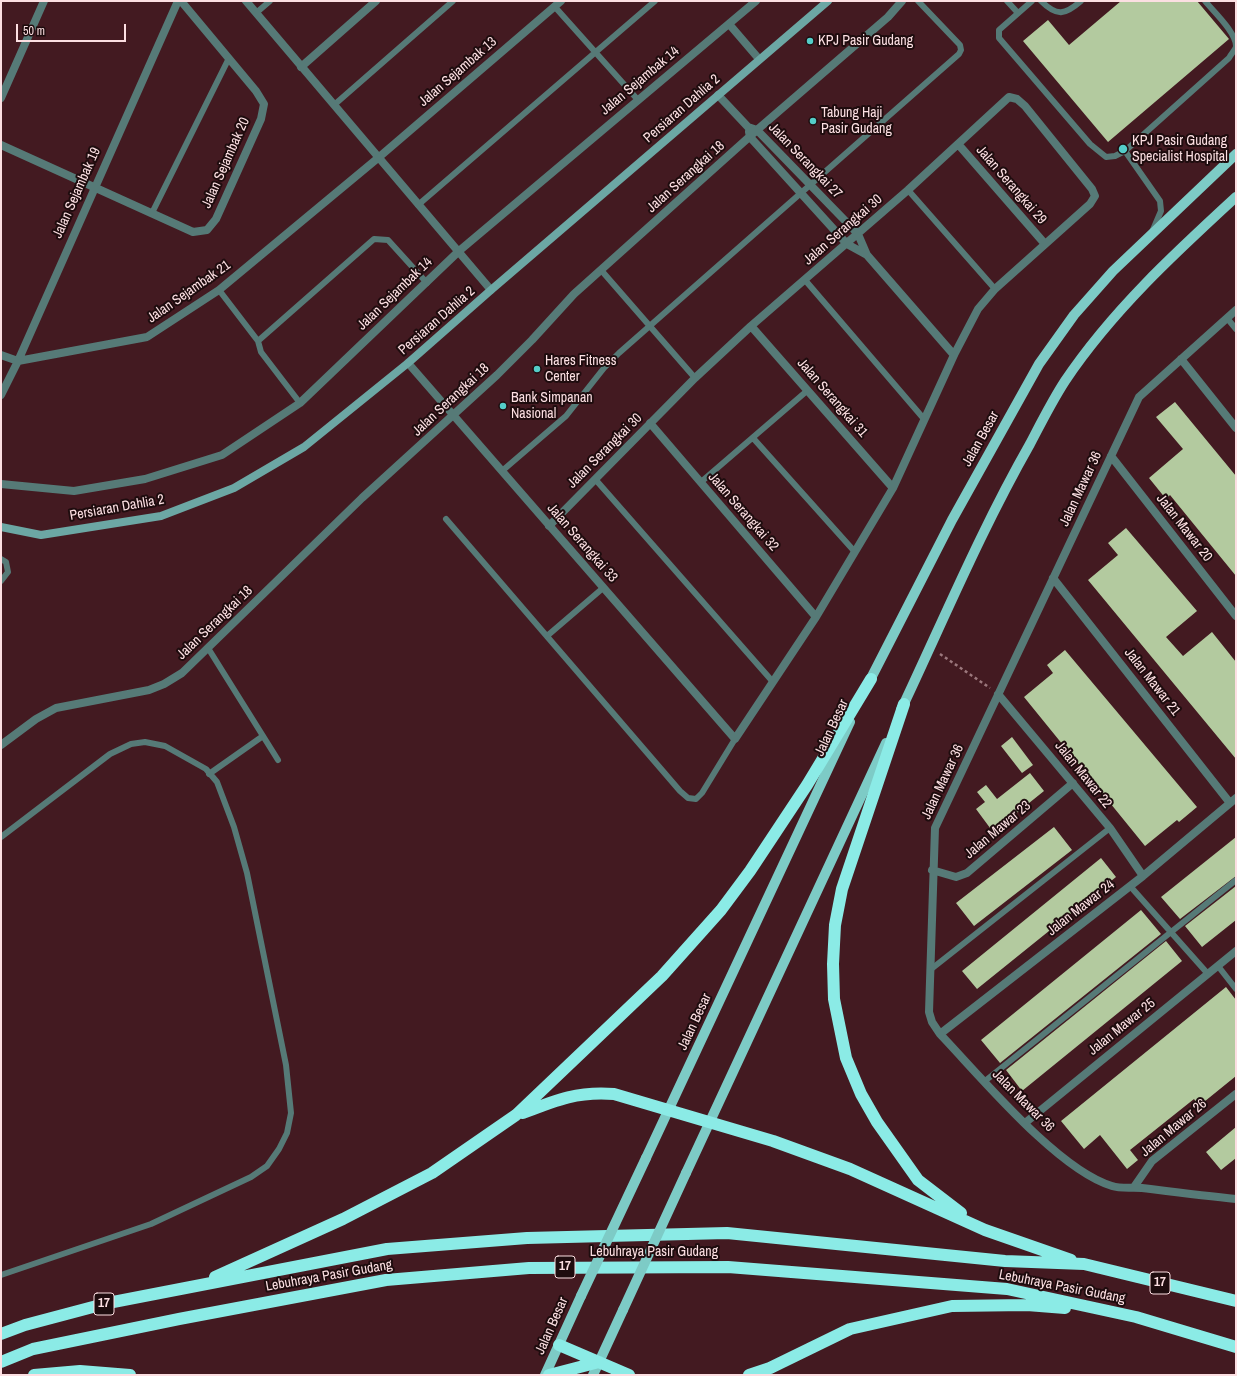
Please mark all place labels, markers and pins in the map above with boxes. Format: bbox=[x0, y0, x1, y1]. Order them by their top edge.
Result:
place label: KPJ Pasir Gudang bbox=[818, 33, 913, 49]
marker: KPJ Pasir Gudang bbox=[805, 36, 815, 46]
place label: Tabung Haji Pasir Gudang bbox=[821, 105, 892, 138]
marker: Tabung Haji Pasir Gudang bbox=[808, 116, 818, 126]
place label: KPJ Pasir Gudang Specialist Hospital bbox=[1132, 133, 1228, 166]
marker: KPJ Pasir Gudang Specialist Hospital bbox=[1117, 143, 1129, 155]
place label: Hares Fitness Center bbox=[545, 353, 616, 386]
marker: Hares Fitness Center bbox=[532, 364, 542, 374]
place label: Bank Simpanan Nasional bbox=[511, 390, 593, 422]
marker: Bank Simpanan Nasional bbox=[498, 401, 508, 411]

